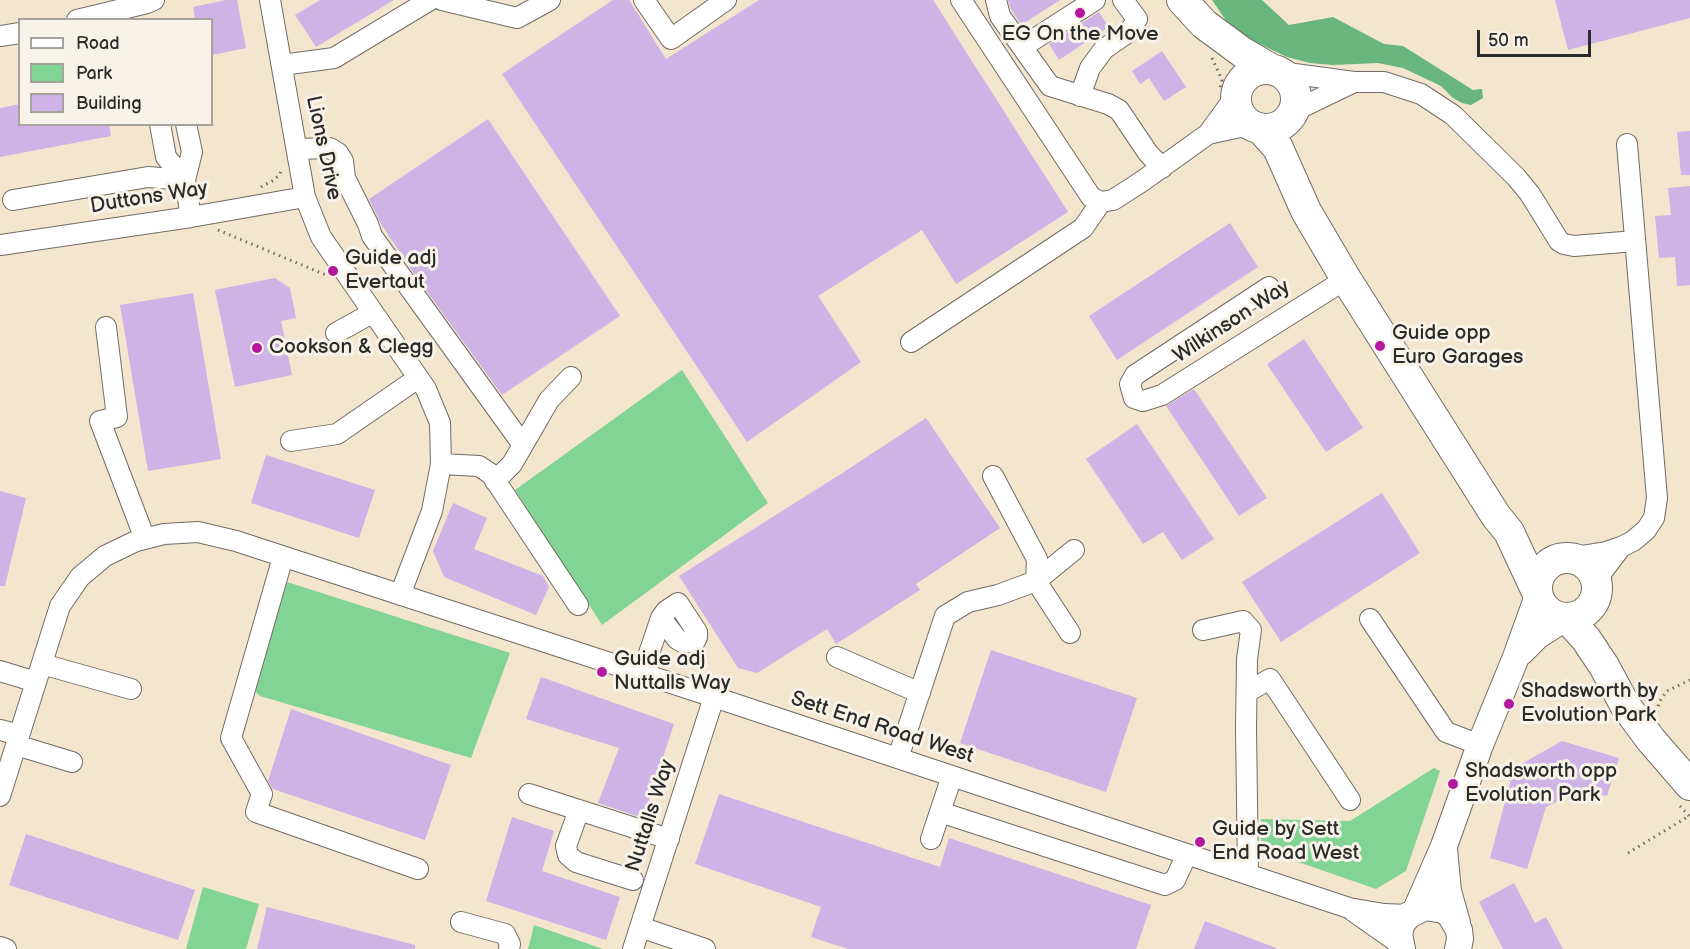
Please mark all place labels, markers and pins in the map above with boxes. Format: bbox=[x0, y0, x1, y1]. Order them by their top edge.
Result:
marker: EG On the Move bbox=[1073, 6, 1087, 20]
place label: EG On the Move bbox=[1002, 22, 1158, 48]
place label: Guide adj Evertaut bbox=[345, 246, 436, 296]
marker: Guide adj Evertaut bbox=[326, 264, 340, 278]
place label: Guide opp Euro Garages bbox=[1392, 321, 1523, 371]
place label: Cookson & Clegg bbox=[269, 335, 434, 361]
marker: Guide opp Euro Garages bbox=[1373, 339, 1387, 353]
marker: Cookson & Clegg bbox=[250, 341, 264, 355]
place label: Guide adj Nuttalls Way bbox=[614, 647, 730, 697]
marker: Guide adj Nuttalls Way bbox=[595, 665, 609, 679]
place label: Shadsworth by Evolution Park bbox=[1521, 679, 1658, 729]
marker: Shadsworth by Evolution Park bbox=[1502, 697, 1516, 711]
place label: Shadsworth opp Evolution Park bbox=[1465, 759, 1617, 809]
marker: Shadsworth opp Evolution Park bbox=[1446, 777, 1460, 791]
place label: Guide by Sett End Road West bbox=[1212, 817, 1359, 867]
marker: Guide by Sett End Road West bbox=[1193, 835, 1207, 849]

